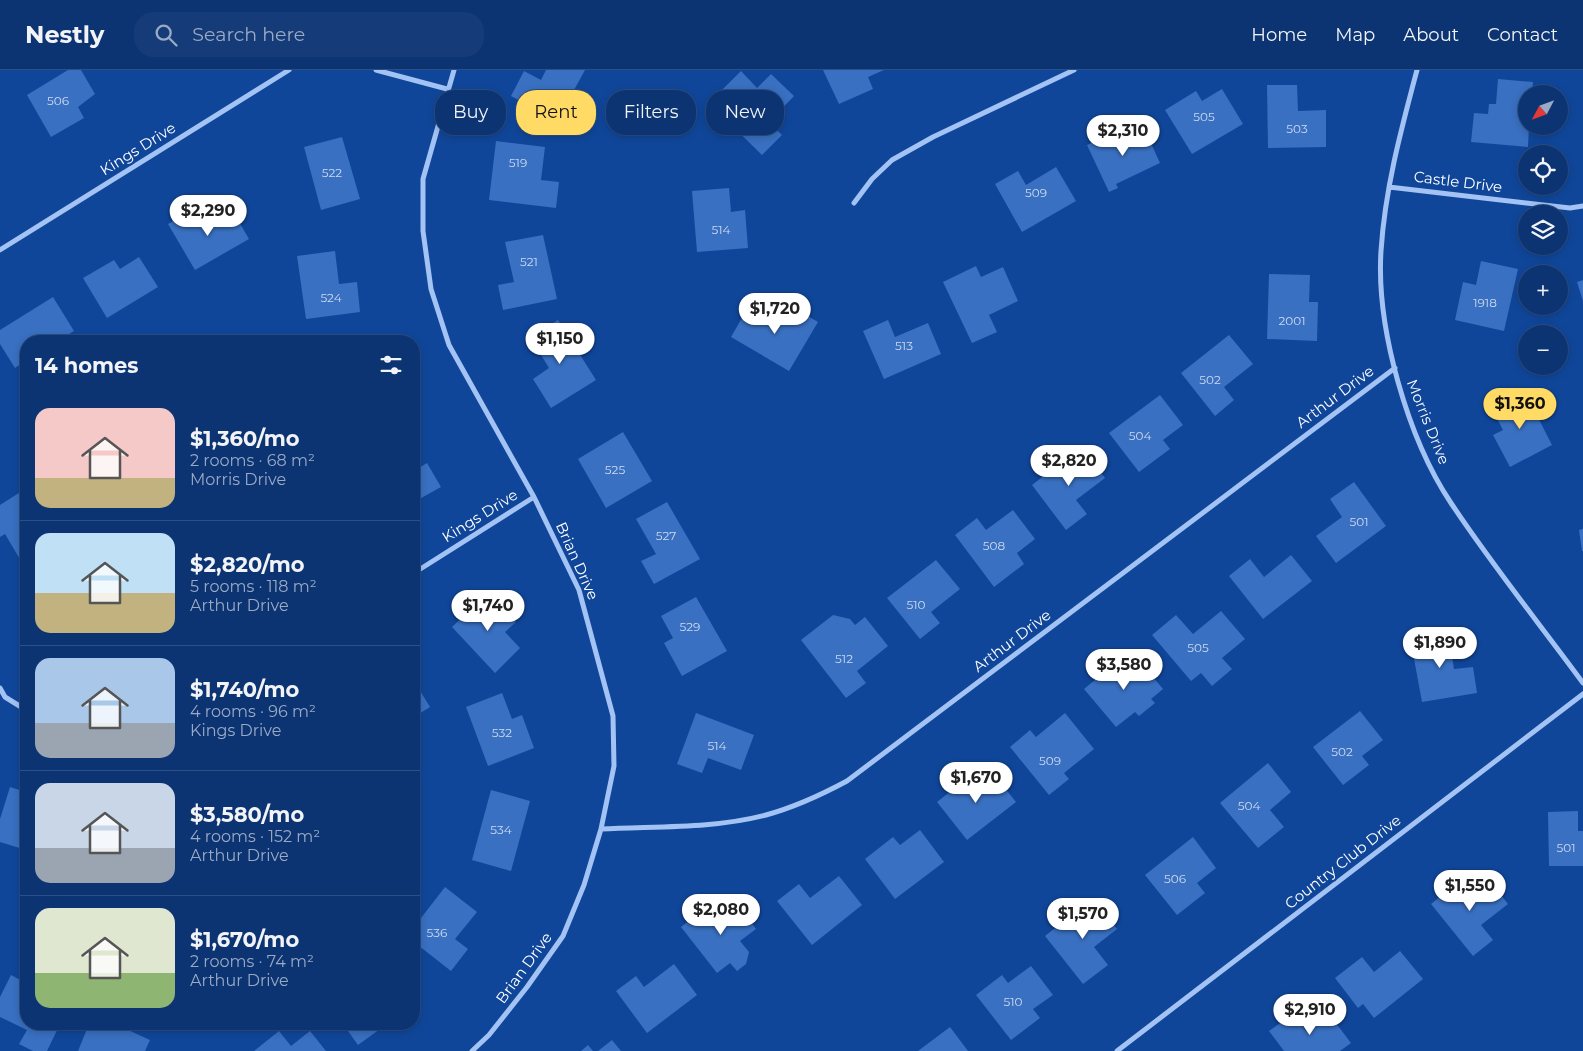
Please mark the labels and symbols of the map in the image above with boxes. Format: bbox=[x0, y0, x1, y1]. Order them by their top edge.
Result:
north arrow bbox=[1518, 85, 1568, 135]
house number: 506 bbox=[47, 93, 69, 108]
house number: 505 bbox=[1193, 109, 1215, 124]
pin: $2,310 bbox=[1082, 114, 1164, 157]
street label: Kings Drive bbox=[96, 118, 179, 179]
house number: 503 bbox=[1286, 121, 1308, 136]
house number: 519 bbox=[509, 155, 527, 170]
house number: 522 bbox=[322, 165, 342, 180]
street label: Castle Drive bbox=[1413, 167, 1503, 196]
house number: 509 bbox=[1025, 185, 1047, 200]
pin: $2,290 bbox=[167, 194, 249, 237]
house number: 514 bbox=[711, 222, 731, 237]
house number: 521 bbox=[520, 254, 538, 269]
house number: 524 bbox=[320, 290, 342, 305]
pin: $1,720 bbox=[734, 292, 816, 335]
house number: 1918 bbox=[1473, 295, 1497, 310]
house number: 2001 bbox=[1278, 313, 1306, 328]
pin: $1,150 bbox=[519, 322, 601, 365]
house number: 513 bbox=[895, 338, 913, 353]
street label: Arthur Drive bbox=[1292, 361, 1377, 432]
house number: 502 bbox=[1199, 372, 1221, 387]
street label: Morris Drive bbox=[1403, 376, 1454, 467]
pin: $1,360 bbox=[1479, 388, 1561, 430]
house number: 504 bbox=[1129, 428, 1151, 443]
pin: $2,820 bbox=[1028, 444, 1110, 487]
house number: 525 bbox=[605, 462, 625, 477]
street label: Kings Drive bbox=[438, 485, 521, 546]
house number: 501 bbox=[1349, 514, 1369, 529]
street label: Brian Drive bbox=[552, 519, 603, 603]
house number: 527 bbox=[656, 528, 676, 543]
house number: 508 bbox=[983, 538, 1006, 553]
pin: $1,740 bbox=[447, 590, 529, 632]
house number: 510 bbox=[906, 597, 926, 612]
street label: Arthur Drive bbox=[969, 605, 1054, 676]
house number: 529 bbox=[680, 619, 700, 634]
pin: $1,890 bbox=[1399, 626, 1481, 669]
house number: 505 bbox=[1187, 640, 1209, 655]
pin: $3,580 bbox=[1083, 648, 1165, 691]
house number: 512 bbox=[835, 651, 853, 666]
house number: 532 bbox=[492, 725, 512, 740]
house number: 514 bbox=[707, 738, 727, 753]
house number: 502 bbox=[1331, 744, 1353, 759]
house number: 509 bbox=[1039, 753, 1061, 768]
pin: $1,670 bbox=[935, 762, 1017, 804]
house number: 504 bbox=[1238, 798, 1260, 813]
street label: Country Club Drive bbox=[1281, 810, 1405, 913]
house number: 534 bbox=[490, 822, 512, 837]
house number: 501 bbox=[1556, 840, 1576, 855]
pin: $1,550 bbox=[1429, 870, 1511, 912]
house number: 506 bbox=[1164, 871, 1186, 886]
pin: $2,080 bbox=[680, 894, 762, 936]
pin: $1,570 bbox=[1042, 898, 1124, 940]
house number: 536 bbox=[427, 925, 447, 940]
street label: Brian Drive bbox=[491, 928, 556, 1007]
house number: 510 bbox=[1003, 994, 1023, 1009]
pin: $2,910 bbox=[1269, 994, 1351, 1036]

